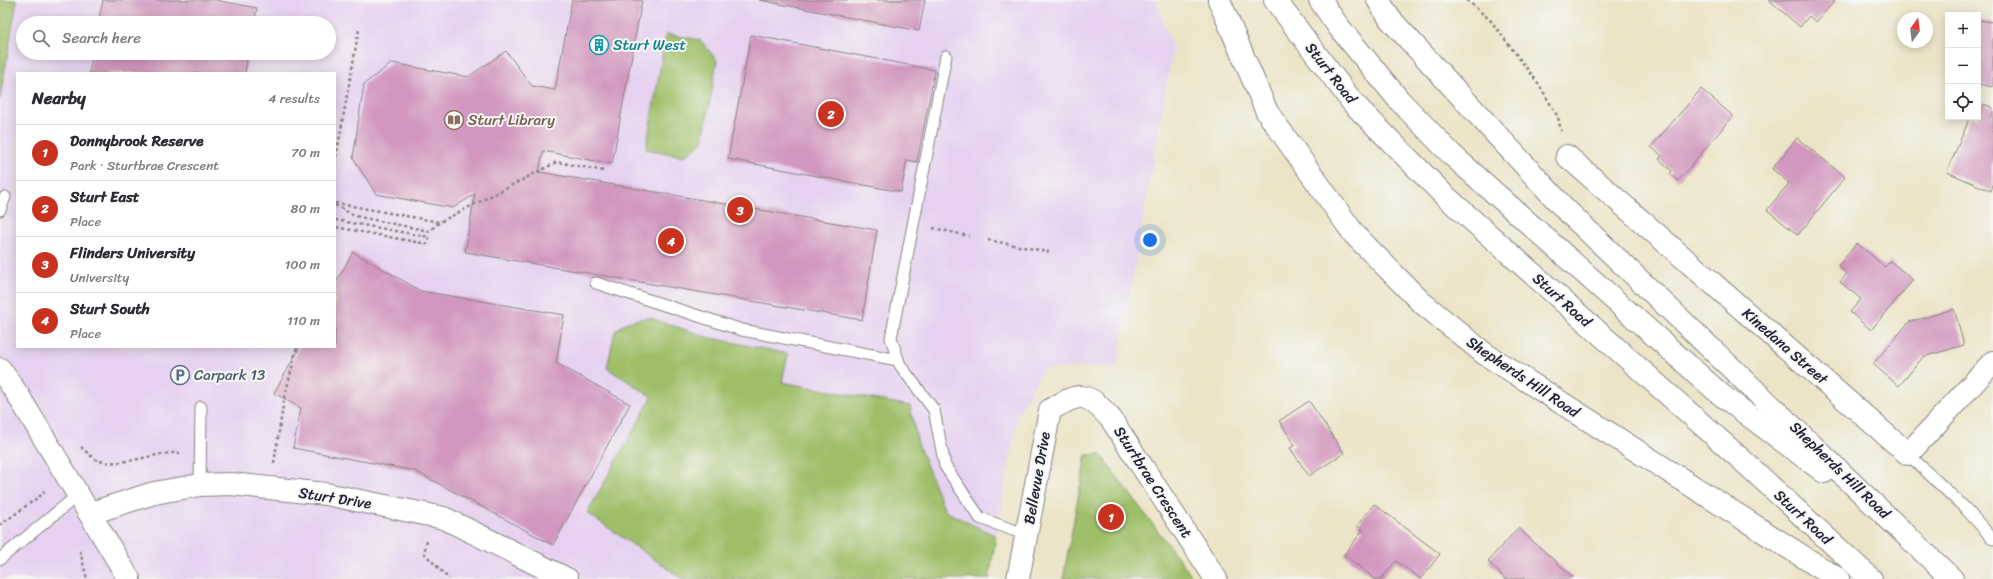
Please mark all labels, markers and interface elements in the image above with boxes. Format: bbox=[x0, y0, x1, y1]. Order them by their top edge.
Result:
north arrow bbox=[1897, 12, 1933, 48]
map controls bbox=[1945, 12, 1981, 120]
button: + bbox=[1945, 12, 1981, 48]
search box bbox=[16, 16, 336, 60]
text: Search here bbox=[62, 25, 141, 51]
icon: search bbox=[30, 27, 52, 49]
place label: Sturt West bbox=[613, 32, 686, 58]
building icon: Sturt West bbox=[588, 34, 610, 56]
street label: Sturt Road bbox=[1299, 37, 1364, 110]
button: − bbox=[1945, 48, 1981, 84]
text: Nearby bbox=[32, 83, 86, 113]
button: locate bbox=[1945, 84, 1981, 120]
text: 4 results bbox=[268, 87, 320, 110]
pin: 2 bbox=[818, 99, 844, 129]
place label: Sturt Library bbox=[468, 107, 555, 133]
library icon: Sturt Library bbox=[443, 109, 465, 131]
text: Donnybrook Reserve bbox=[70, 128, 204, 154]
text: 1 bbox=[42, 141, 48, 164]
text: 70 m bbox=[291, 141, 320, 164]
text: Park · Sturtbrae Crescent bbox=[70, 154, 219, 177]
text: Sturt East bbox=[70, 184, 139, 210]
pin: 3 bbox=[727, 195, 753, 225]
text: 2 bbox=[41, 197, 49, 220]
text: 80 m bbox=[291, 197, 320, 220]
text: Place bbox=[70, 210, 101, 233]
pin: 4 bbox=[658, 226, 684, 256]
your location bbox=[1140, 230, 1160, 250]
text: Flinders University bbox=[70, 240, 195, 266]
text: 3 bbox=[41, 253, 49, 276]
text: 100 m bbox=[285, 253, 320, 276]
text: University bbox=[70, 266, 129, 289]
street label: Sturt Road bbox=[1526, 266, 1598, 335]
text: Sturt South bbox=[70, 296, 150, 322]
street label: Kinedana Street bbox=[1736, 301, 1835, 392]
text: 4 bbox=[41, 309, 49, 332]
text: 110 m bbox=[287, 309, 320, 332]
text: Place bbox=[70, 322, 101, 345]
street label: Shepherds Hill Road bbox=[1461, 329, 1586, 425]
place label: Carpark 13 bbox=[194, 362, 265, 388]
parking icon: Carpark 13 bbox=[169, 364, 191, 386]
street label: Shepherds Hill Road bbox=[1784, 415, 1897, 526]
street label: Sturtbrae Crescent bbox=[1107, 421, 1199, 544]
street label: Bellevue Drive bbox=[1016, 430, 1058, 526]
street label: Sturt Drive bbox=[297, 479, 373, 517]
street label: Sturt Road bbox=[1768, 483, 1839, 552]
pin: 1 bbox=[1098, 502, 1124, 532]

